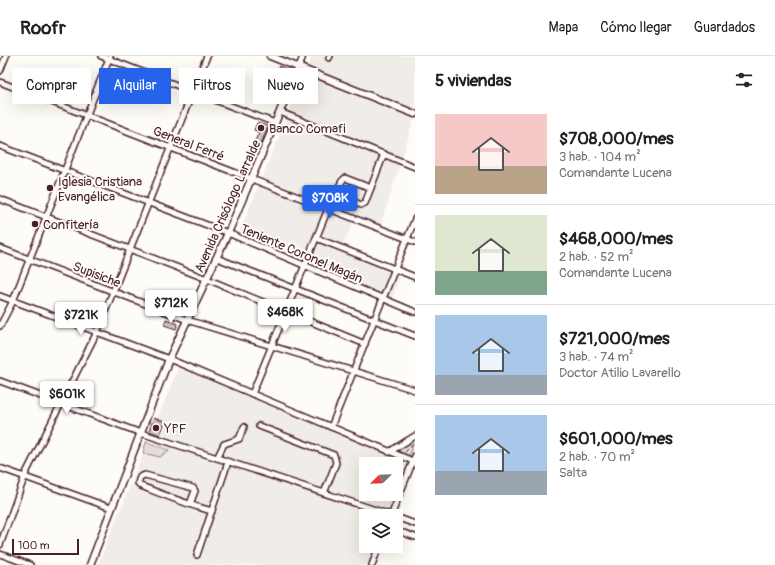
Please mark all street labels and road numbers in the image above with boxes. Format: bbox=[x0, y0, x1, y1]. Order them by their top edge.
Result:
street label: General Ferré bbox=[151, 123, 227, 165]
street label: Avenida Crisólogo Larralde bbox=[191, 137, 265, 275]
street label: Teniente Coronel Magán bbox=[238, 221, 365, 287]
street label: Supisiche bbox=[71, 259, 123, 292]

